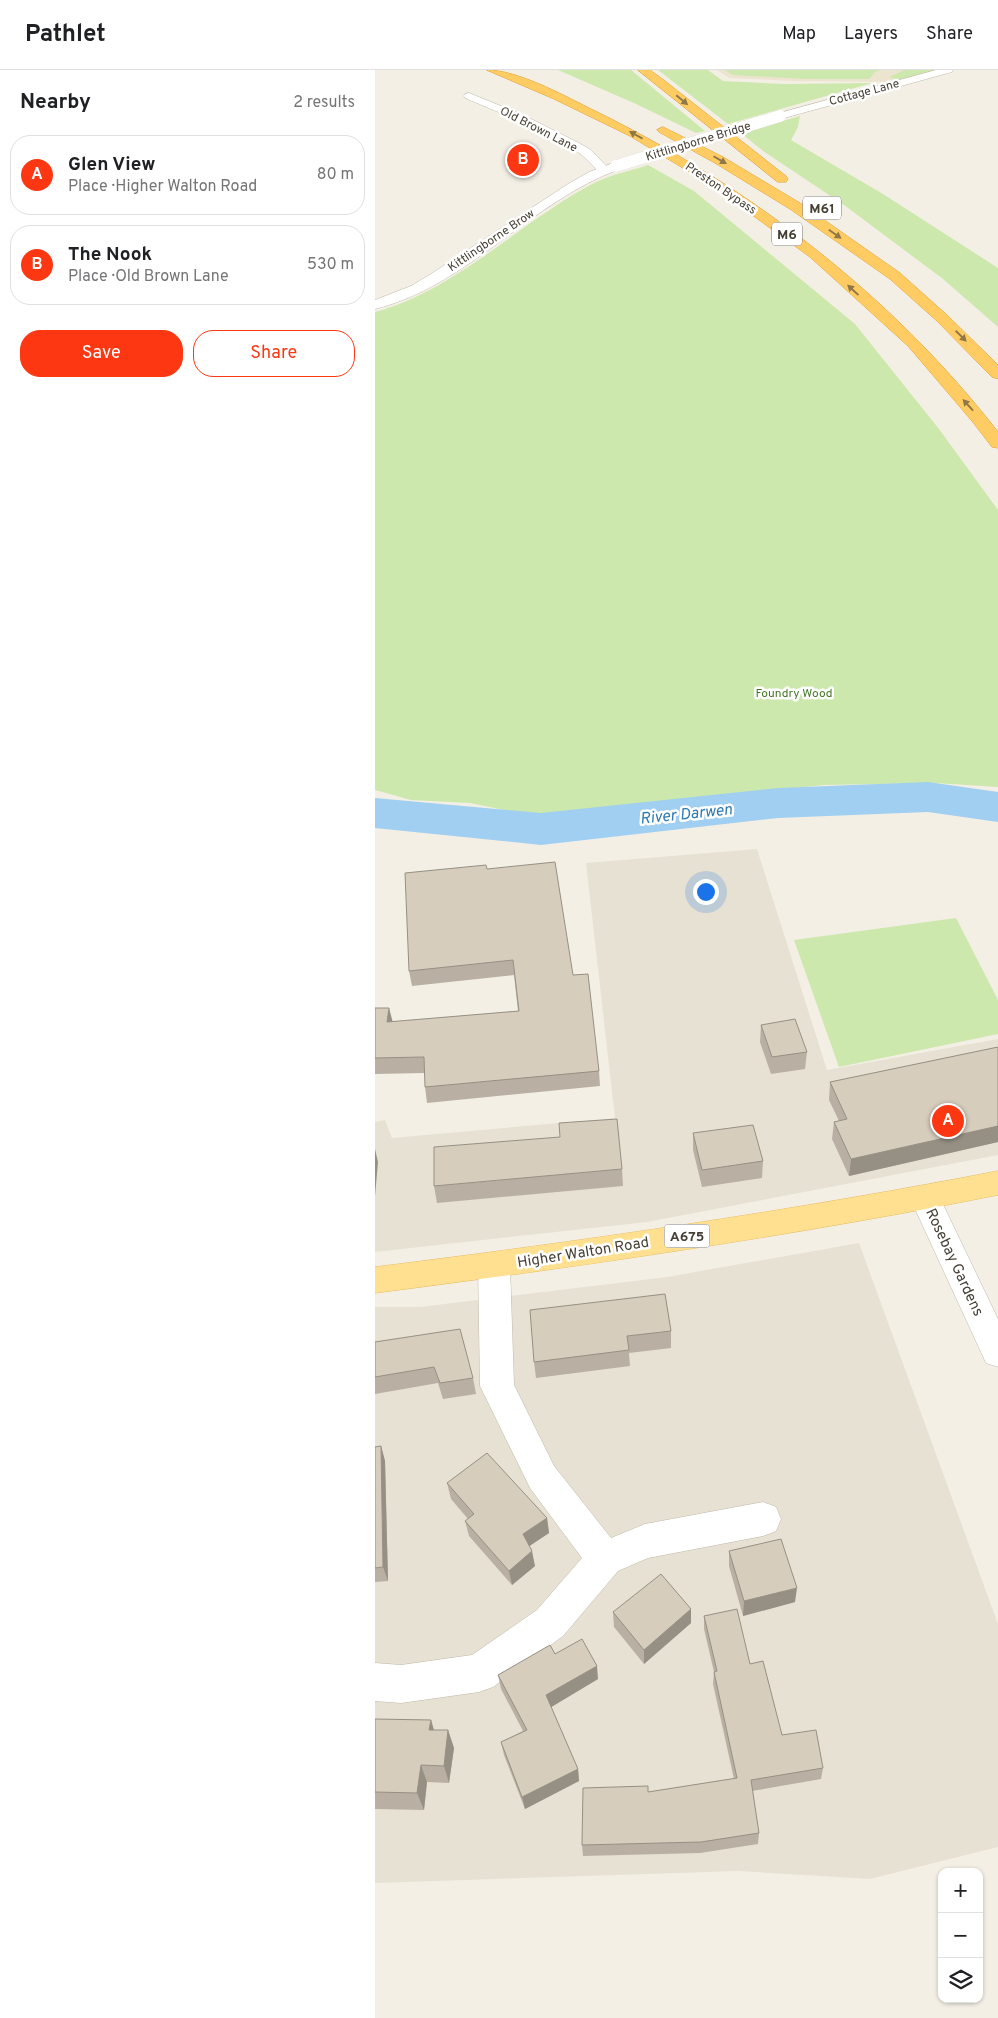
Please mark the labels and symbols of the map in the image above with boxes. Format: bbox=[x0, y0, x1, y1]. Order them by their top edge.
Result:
street label: Cottage Lane bbox=[827, 76, 901, 110]
one-way arrow bbox=[675, 94, 688, 105]
street label: Old Brown Lane bbox=[497, 103, 580, 156]
street label: Kittlingborne Bridge bbox=[644, 118, 753, 166]
one-way arrow bbox=[629, 131, 642, 140]
pin: B bbox=[507, 141, 539, 179]
one-way arrow bbox=[713, 156, 726, 165]
street label: Preston Bypass bbox=[682, 159, 759, 219]
road number: M61 bbox=[803, 196, 841, 220]
street label: Kittlingborne Brow bbox=[445, 206, 538, 276]
road number: M6 bbox=[772, 222, 802, 245]
one-way arrow bbox=[828, 229, 842, 239]
one-way arrow bbox=[847, 284, 860, 295]
one-way arrow bbox=[955, 330, 967, 342]
one-way arrow bbox=[962, 399, 974, 411]
park label: Foundry Wood bbox=[755, 686, 833, 702]
water label: River Darwen bbox=[639, 800, 734, 830]
your location bbox=[693, 879, 719, 905]
pin: A bbox=[932, 1102, 964, 1140]
street label: Rosebay Gardens bbox=[920, 1206, 987, 1320]
road number: A675 bbox=[665, 1224, 709, 1248]
street label: Higher Walton Road bbox=[516, 1234, 651, 1273]

